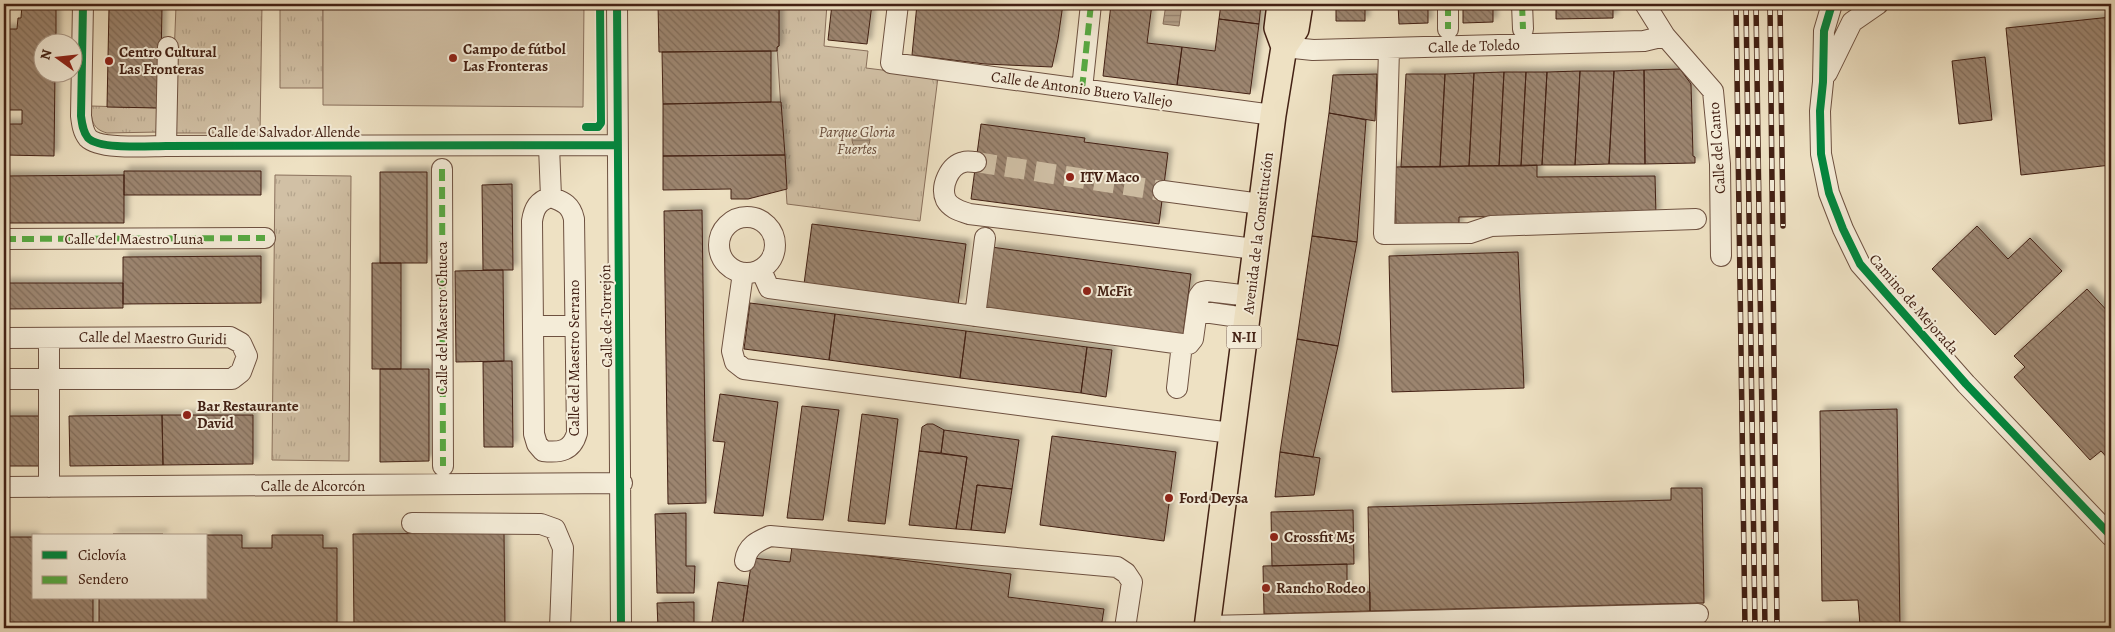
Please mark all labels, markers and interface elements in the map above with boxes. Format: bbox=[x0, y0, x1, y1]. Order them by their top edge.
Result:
north arrow bbox=[32, 32, 82, 82]
street label: Calle de Toledo bbox=[1428, 34, 1520, 58]
place label: Campo de fútbol Las Fronteras bbox=[463, 39, 566, 76]
place label: Centro Cultural Las Fronteras bbox=[119, 42, 216, 79]
text: N bbox=[35, 47, 56, 62]
marker: Campo de fútbol Las Fronteras bbox=[447, 52, 459, 64]
marker: Centro Cultural Las Fronteras bbox=[103, 55, 115, 67]
street label: Calle de Antonio Buero Vallejo bbox=[990, 66, 1174, 112]
street label: Calle del Canto bbox=[1704, 102, 1730, 194]
street label: Calle de Salvador Allende bbox=[208, 122, 361, 142]
park label: Parque Gloria Fuertes bbox=[819, 122, 895, 159]
street label: Avenida de la Constitución bbox=[1238, 151, 1278, 316]
place label: ITV Maco bbox=[1080, 167, 1140, 187]
marker: ITV Maco bbox=[1064, 171, 1076, 183]
street label: Calle del Maestro Luna bbox=[64, 229, 204, 249]
street label: Calle del Maestro Chueca bbox=[432, 241, 452, 395]
street label: Camino de Mejorada bbox=[1865, 249, 1963, 359]
street label: Calle de Torrejón bbox=[595, 264, 617, 368]
street label: Calle del Maestro Serrano bbox=[564, 280, 584, 436]
place label: McFit bbox=[1097, 281, 1133, 301]
marker: McFit bbox=[1081, 285, 1093, 297]
road number: N-II bbox=[1226, 326, 1262, 348]
street label: Calle del Maestro Guridi bbox=[79, 327, 227, 349]
place label: Bar Restaurante David bbox=[197, 396, 299, 433]
marker: Bar Restaurante David bbox=[181, 409, 193, 421]
street label: Calle de Alcorcón bbox=[261, 476, 365, 496]
place label: Ford Deysa bbox=[1179, 488, 1249, 508]
marker: Ford Deysa bbox=[1163, 492, 1175, 504]
place label: Crossfit M5 bbox=[1284, 527, 1355, 547]
marker: Crossfit M5 bbox=[1268, 531, 1280, 543]
legend bbox=[32, 534, 208, 600]
text: Ciclovía bbox=[78, 545, 126, 565]
text: Sendero bbox=[78, 569, 128, 589]
place label: Rancho Rodeo bbox=[1276, 578, 1366, 598]
marker: Rancho Rodeo bbox=[1260, 582, 1272, 594]

